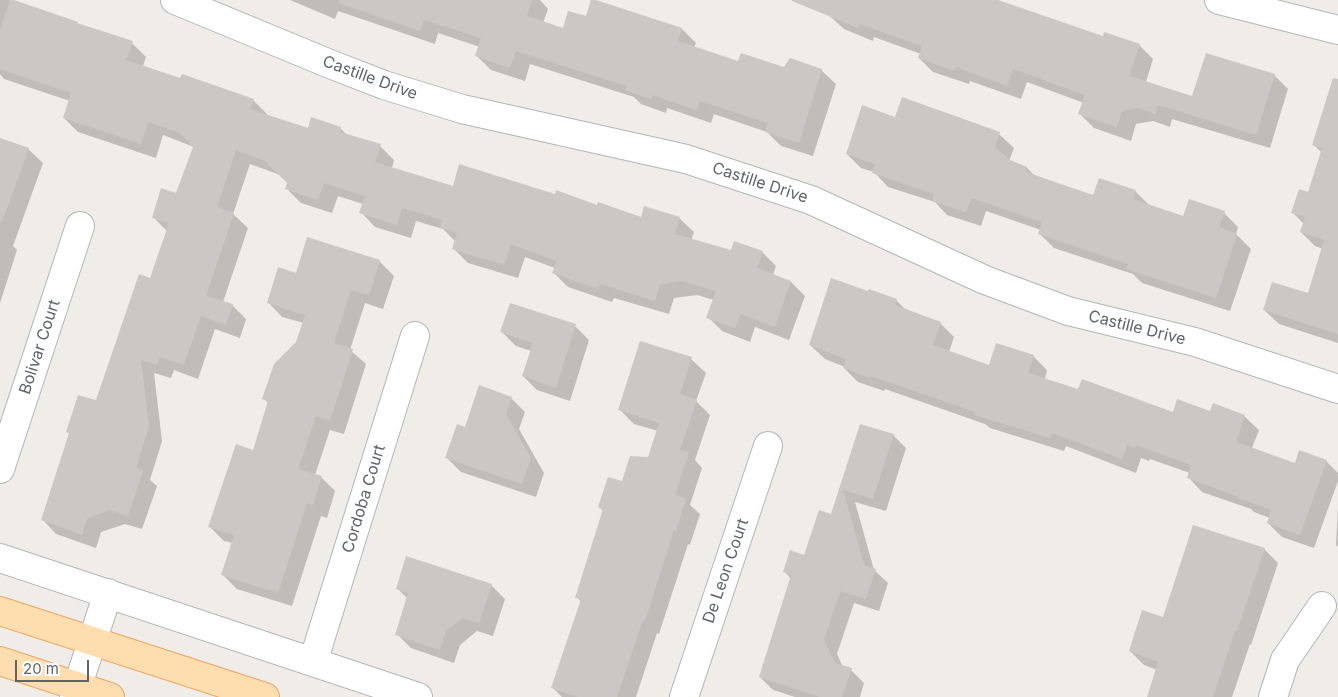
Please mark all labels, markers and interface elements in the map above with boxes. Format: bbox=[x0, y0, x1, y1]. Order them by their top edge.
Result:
street label: Castille Drive bbox=[320, 52, 420, 104]
street label: Castille Drive bbox=[710, 158, 810, 208]
street label: Bolivar Court bbox=[16, 297, 64, 397]
street label: Castille Drive bbox=[1086, 307, 1188, 349]
street label: Cordoba Court bbox=[338, 443, 390, 555]
street label: De Leon Court bbox=[699, 516, 753, 626]
scale bar bbox=[18, 650, 91, 682]
text: 20 m bbox=[23, 659, 59, 678]

